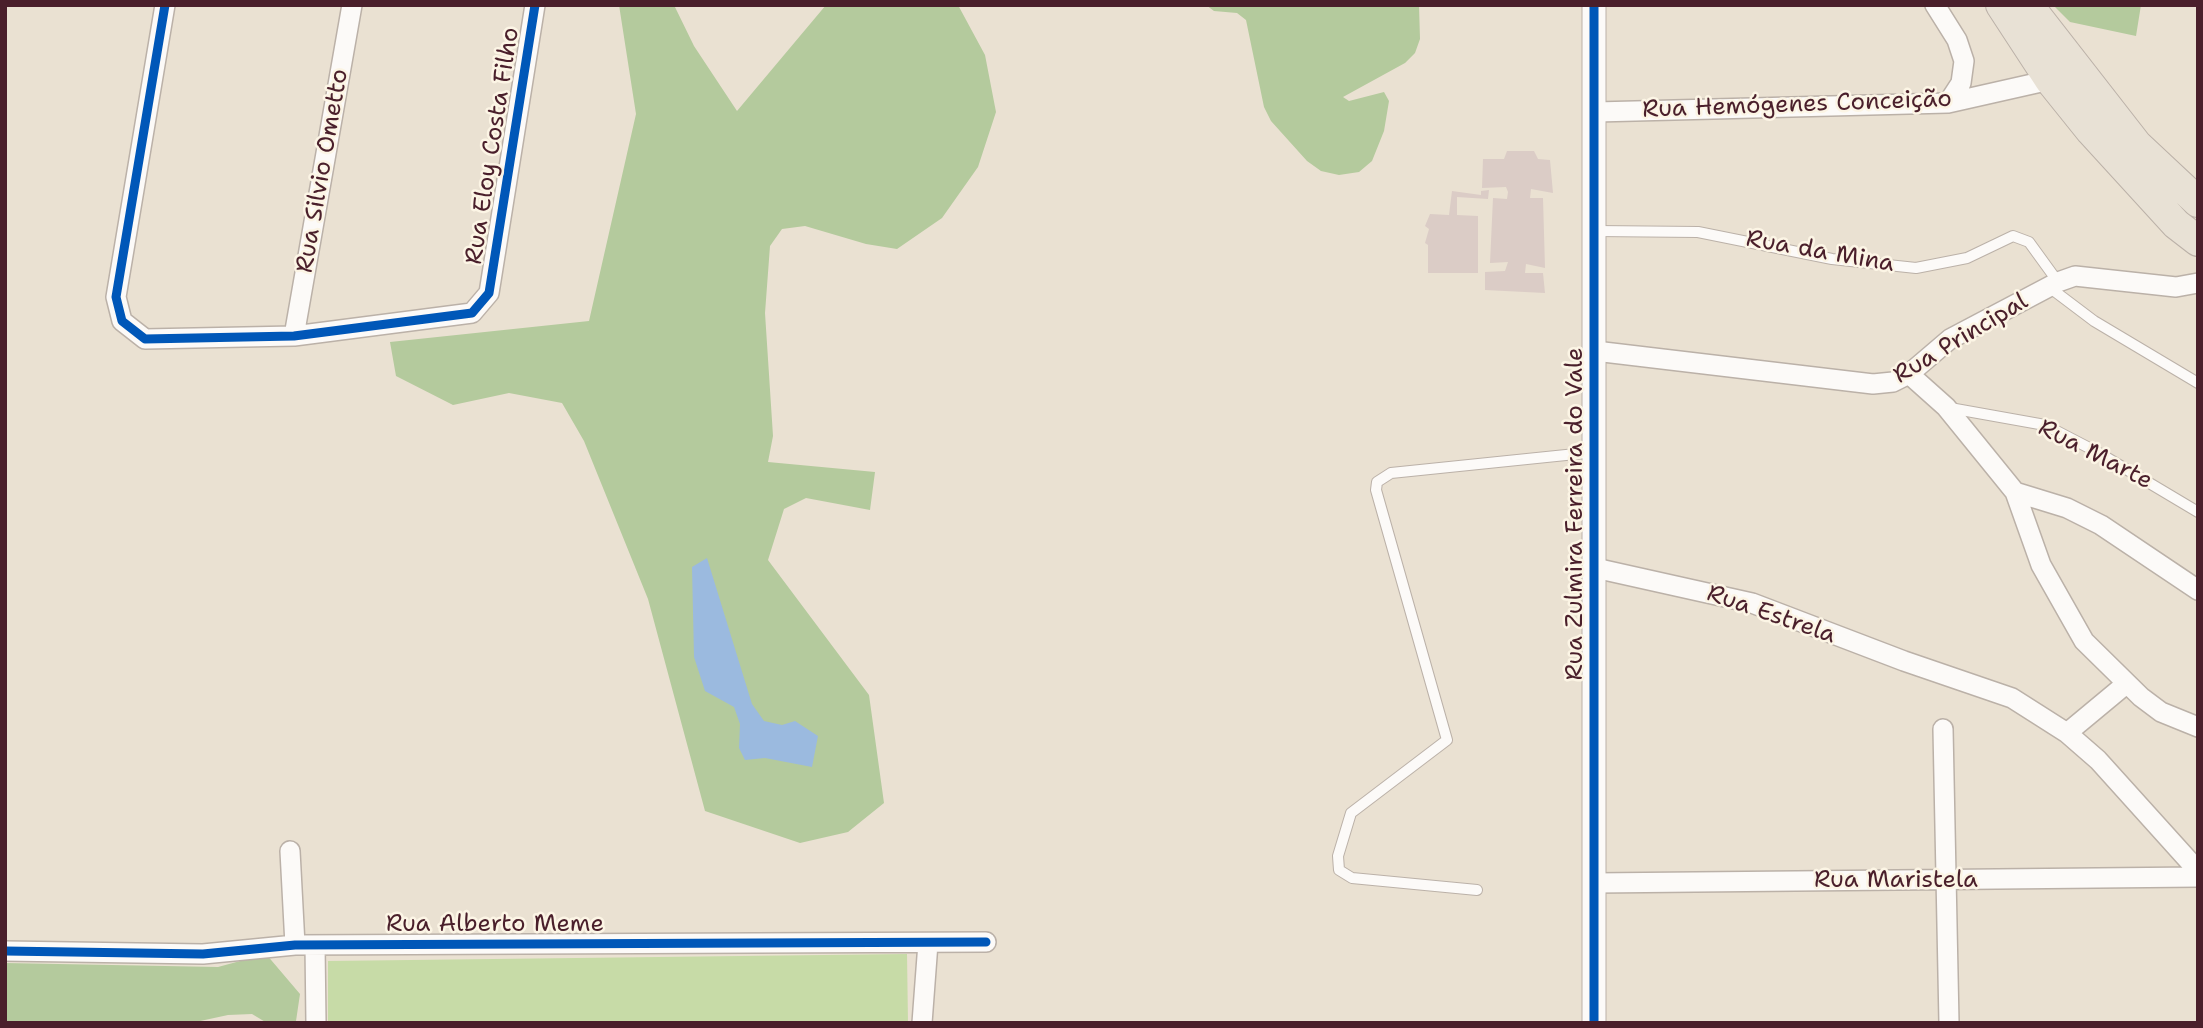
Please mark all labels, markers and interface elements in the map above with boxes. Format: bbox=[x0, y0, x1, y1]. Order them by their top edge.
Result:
street label: Rua Eloy Costa Filho bbox=[460, 25, 526, 267]
street label: Rua Silvio Ometto bbox=[291, 67, 355, 275]
street label: Rua Hemógenes Conceição bbox=[1642, 85, 1952, 125]
street label: Rua da Mina bbox=[1744, 225, 1896, 279]
street label: Rua Principal bbox=[1889, 288, 2033, 390]
street label: Rua Zulmira Ferreira do Vale bbox=[1562, 347, 1590, 681]
street label: Rua Marte bbox=[2033, 414, 2157, 496]
street label: Rua Estrela bbox=[1703, 580, 1839, 650]
street label: Rua Maristela bbox=[1814, 867, 1978, 895]
street label: Rua Alberto Meme bbox=[386, 911, 604, 939]

